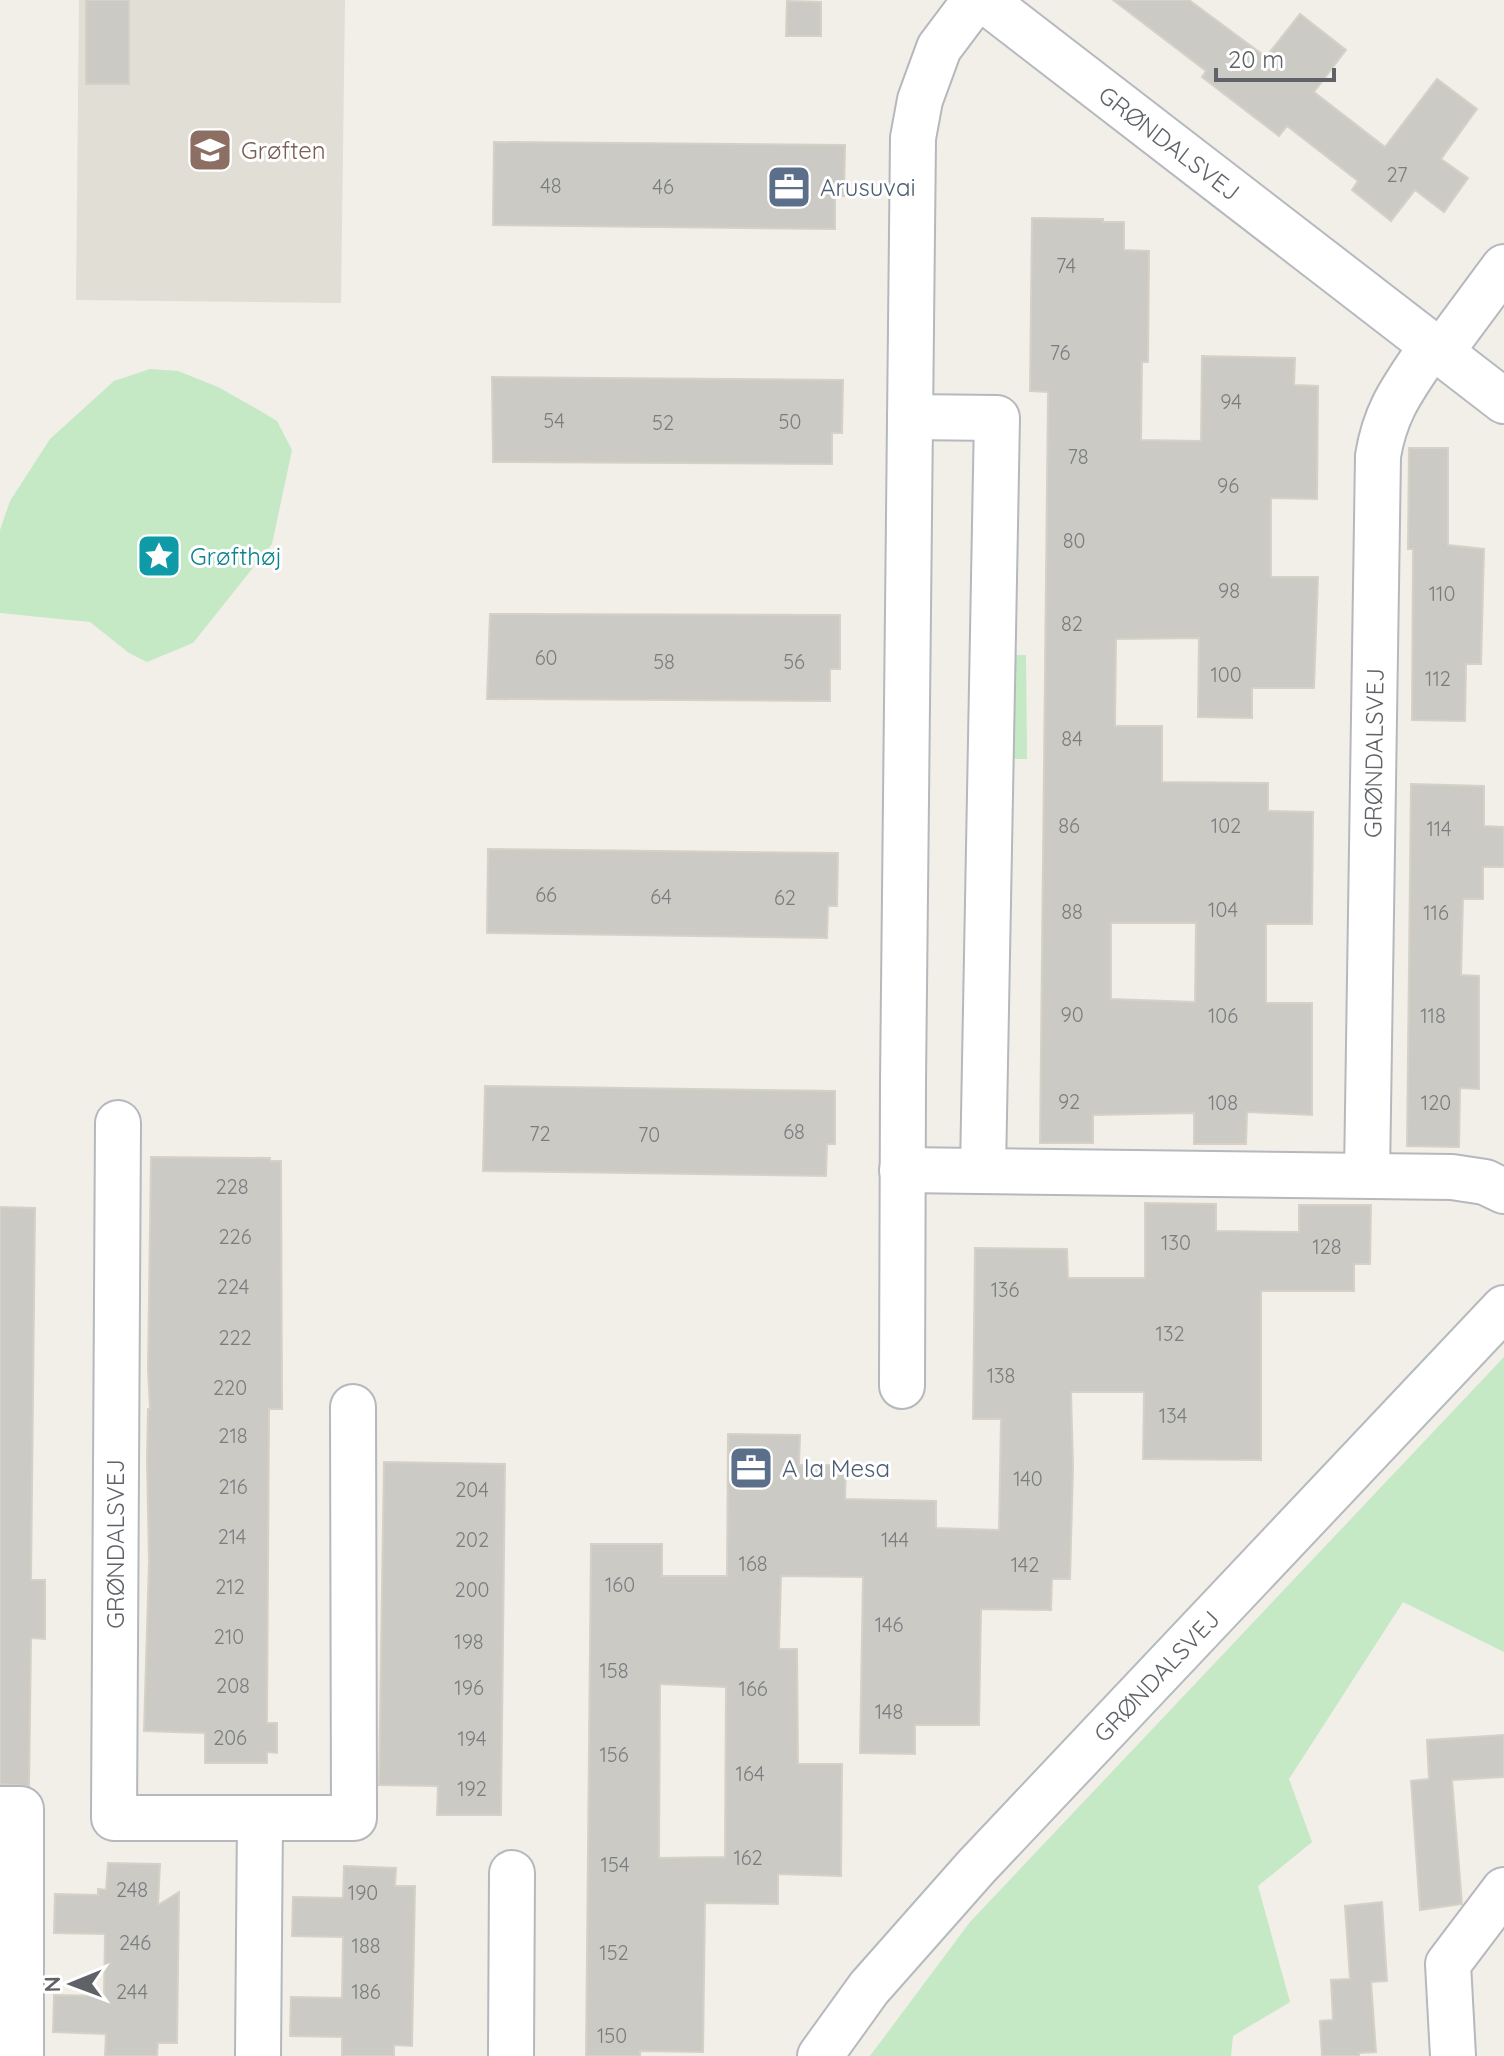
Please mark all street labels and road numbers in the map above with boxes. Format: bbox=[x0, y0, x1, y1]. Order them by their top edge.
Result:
street label: GRØNDALSVEJ bbox=[1093, 79, 1246, 207]
street label: GRØNDALSVEJ bbox=[1357, 668, 1390, 838]
street label: GRØNDALSVEJ bbox=[100, 1459, 130, 1629]
street label: GRØNDALSVEJ bbox=[1087, 1604, 1226, 1748]

